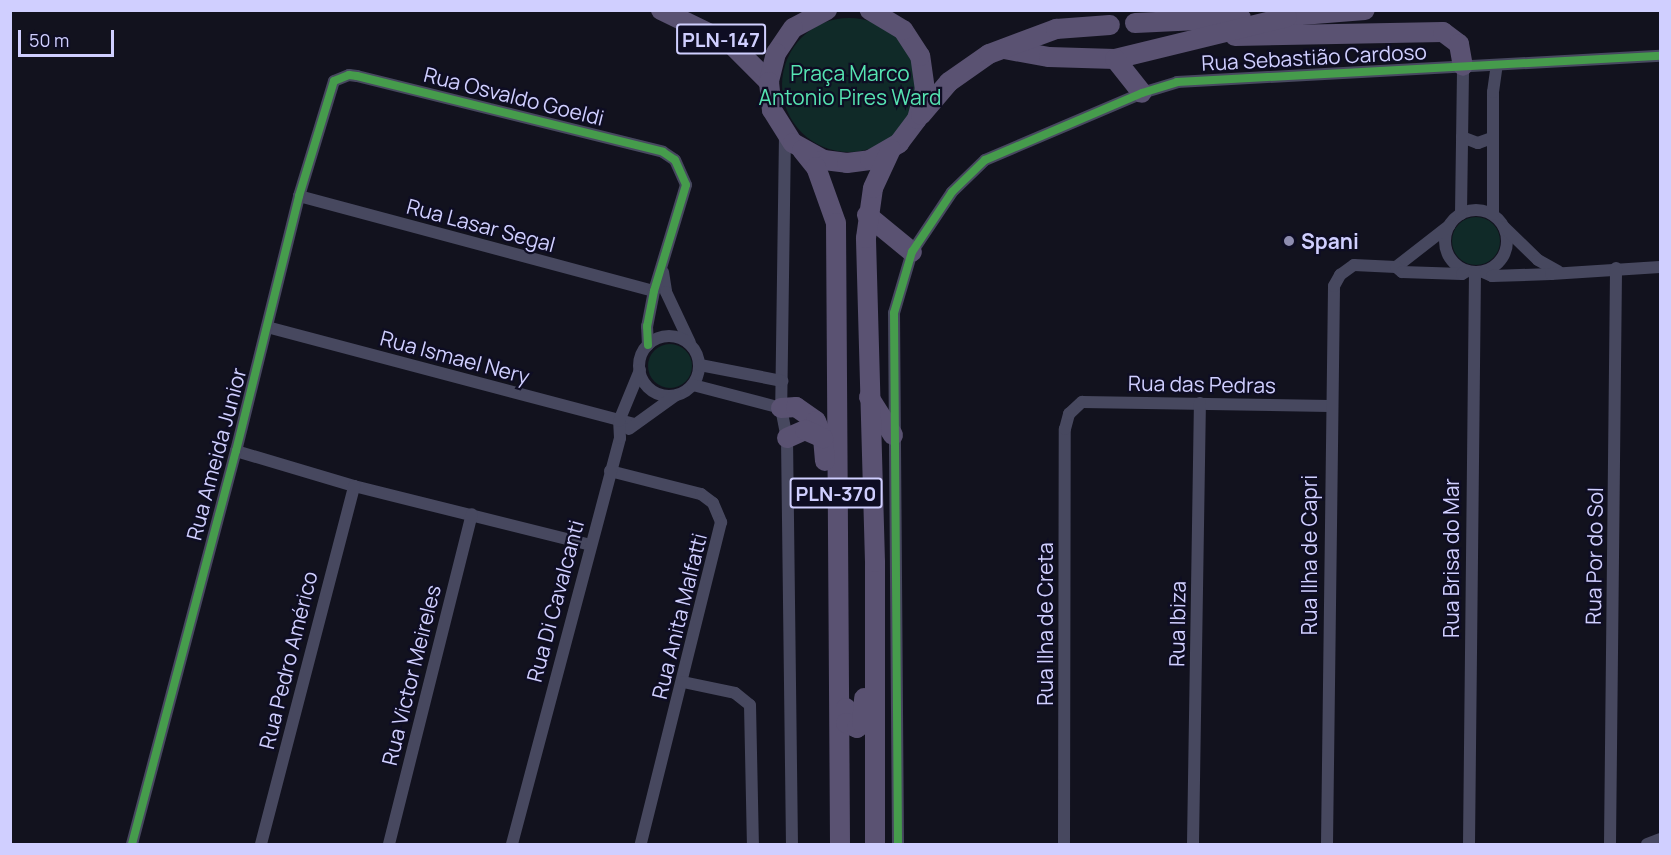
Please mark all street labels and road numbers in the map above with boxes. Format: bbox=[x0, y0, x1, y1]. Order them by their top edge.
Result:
road number: PLN-147 bbox=[676, 22, 766, 56]
street label: Rua Sebastião Cardoso bbox=[1201, 39, 1427, 75]
street label: Rua Osvaldo Goeldi bbox=[421, 61, 607, 131]
street label: Rua Lasar Segal bbox=[404, 193, 558, 257]
street label: Rua Ismael Nery bbox=[378, 325, 532, 389]
street label: Rua Ameida Junior bbox=[181, 365, 251, 543]
street label: Rua das Pedras bbox=[1128, 370, 1276, 398]
street label: Rua Ilha de Capri bbox=[1296, 475, 1322, 635]
road number: PLN-370 bbox=[790, 476, 882, 510]
street label: Rua Brisa do Mar bbox=[1438, 478, 1464, 638]
street label: Rua Por do Sol bbox=[1580, 487, 1608, 625]
street label: Rua Di Cavalcanti bbox=[521, 517, 589, 685]
street label: Rua Anita Malfatti bbox=[646, 530, 712, 702]
street label: Rua Ilha de Creta bbox=[1032, 542, 1058, 706]
street label: Rua Pedro Américo bbox=[254, 568, 322, 752]
street label: Rua Ibiza bbox=[1164, 581, 1190, 667]
street label: Rua Victor Meireles bbox=[376, 582, 446, 768]

